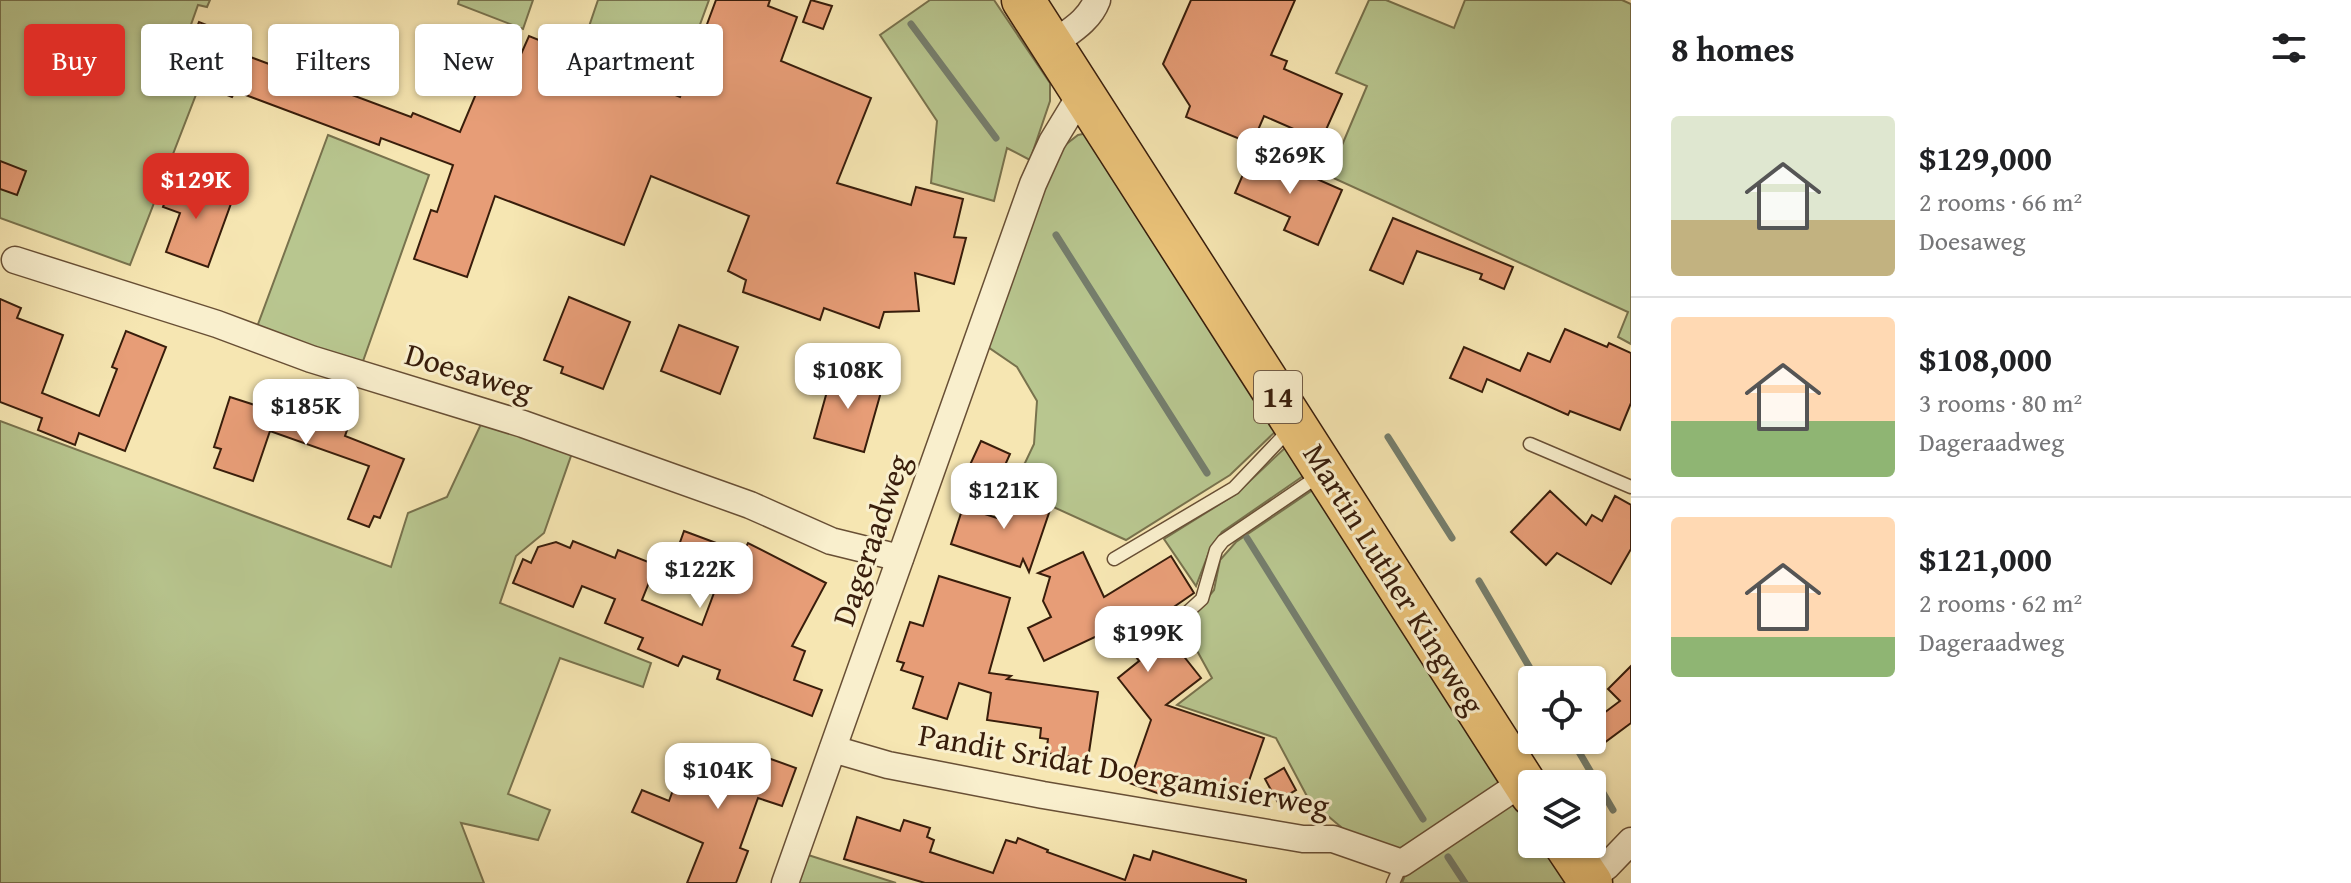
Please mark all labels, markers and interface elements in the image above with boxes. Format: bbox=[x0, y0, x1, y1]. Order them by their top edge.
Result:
chip: Buy bbox=[24, 24, 125, 96]
chip: Rent bbox=[141, 24, 252, 96]
chip: Filters bbox=[268, 24, 399, 96]
chip: New bbox=[415, 24, 522, 96]
chip: Apartment bbox=[538, 24, 723, 96]
text: 8 homes bbox=[1671, 24, 1795, 73]
icon: filters bbox=[2267, 26, 2311, 70]
pin: $269K bbox=[1234, 128, 1346, 196]
text: $129,000 bbox=[1919, 133, 2052, 182]
text: $269K bbox=[1255, 134, 1325, 173]
icon: home bbox=[1735, 148, 1831, 244]
pin: $129K bbox=[140, 153, 252, 221]
text: $129K bbox=[161, 159, 231, 198]
text: 2 rooms · 66 m² bbox=[1919, 182, 2082, 221]
text: Doesaweg bbox=[1919, 221, 2026, 260]
street label: Doesaweg bbox=[400, 330, 539, 413]
text: $108,000 bbox=[1919, 334, 2052, 383]
pin: $108K bbox=[792, 343, 904, 411]
text: $108K bbox=[813, 349, 883, 388]
icon: home bbox=[1735, 349, 1831, 445]
road number: 14 bbox=[1254, 371, 1302, 423]
pin: $185K bbox=[250, 379, 362, 447]
text: 3 rooms · 80 m² bbox=[1919, 383, 2082, 422]
text: $185K bbox=[271, 385, 341, 424]
text: Dageraadweg bbox=[1919, 422, 2064, 461]
street label: Martin Luther Kingweg bbox=[1292, 434, 1497, 724]
street label: Dageraadweg bbox=[819, 448, 922, 632]
pin: $121K bbox=[948, 463, 1060, 531]
text: $121K bbox=[969, 469, 1039, 508]
text: $121,000 bbox=[1919, 534, 2052, 583]
pin: $122K bbox=[644, 542, 756, 610]
text: $122K bbox=[665, 548, 735, 587]
icon: home bbox=[1735, 549, 1831, 645]
text: 2 rooms · 62 m² bbox=[1919, 583, 2082, 622]
pin: $199K bbox=[1092, 606, 1204, 674]
text: $199K bbox=[1113, 612, 1183, 651]
text: Dageraadweg bbox=[1919, 622, 2064, 661]
map controls bbox=[1518, 666, 1606, 858]
button: locate bbox=[1518, 666, 1606, 754]
street label: Pandit Sridat Doergamisierweg bbox=[915, 710, 1333, 829]
pin: $104K bbox=[662, 743, 774, 811]
text: $104K bbox=[683, 749, 753, 788]
button: layers bbox=[1518, 770, 1606, 858]

